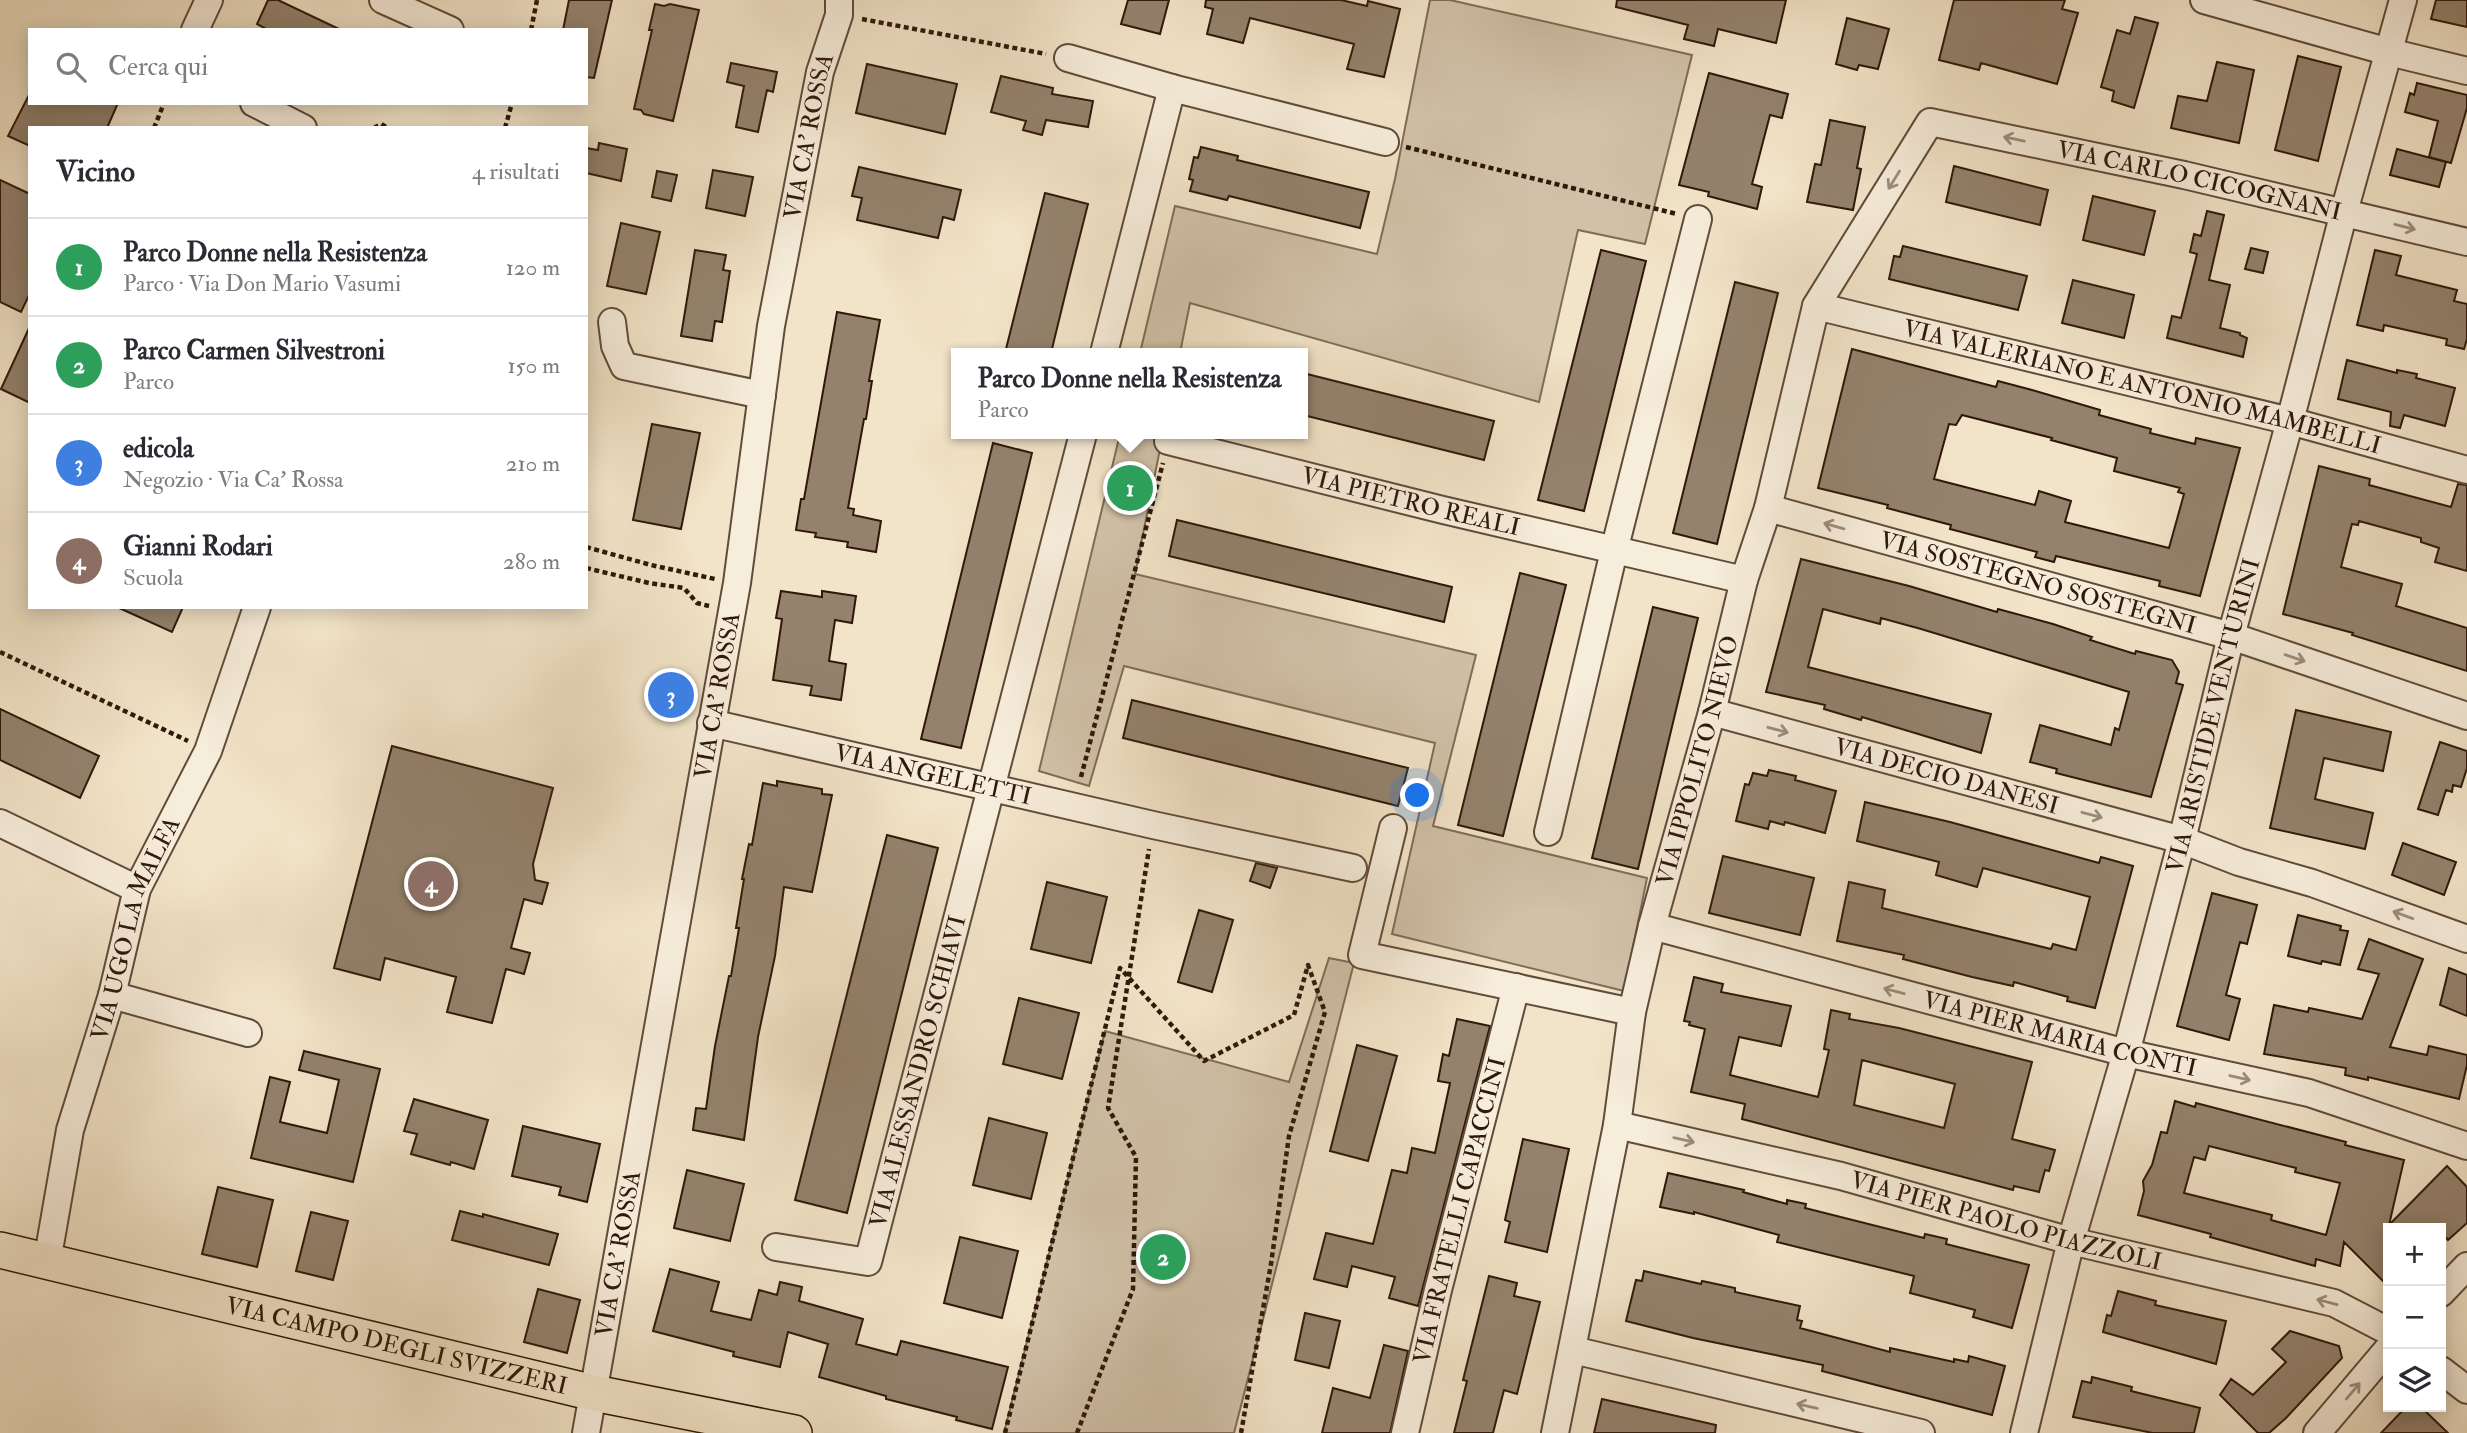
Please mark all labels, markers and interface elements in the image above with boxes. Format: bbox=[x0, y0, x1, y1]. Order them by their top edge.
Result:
search box bbox=[28, 28, 588, 105]
icon: search bbox=[52, 48, 90, 86]
street label: VIA CA' ROSSA bbox=[776, 49, 841, 222]
text: Cerca qui bbox=[108, 51, 208, 83]
one-way arrow bbox=[2003, 132, 2026, 146]
street label: VIA CARLO CICOGNANI bbox=[2054, 133, 2345, 227]
text: Vicino bbox=[56, 153, 135, 190]
text: 4 risultati bbox=[472, 157, 560, 186]
one-way arrow bbox=[1887, 169, 1901, 189]
one-way arrow bbox=[2393, 221, 2416, 234]
text: Parco Donne nella Resistenza bbox=[123, 237, 427, 269]
text: 1 bbox=[75, 253, 83, 282]
text: 120 m bbox=[506, 253, 560, 282]
text: Parco · Via Don Mario Vasumi bbox=[123, 269, 401, 298]
street label: VIA VALERIANO E ANTONIO MAMBELLI bbox=[1900, 312, 2385, 461]
text: Parco Carmen Silvestroni bbox=[123, 335, 385, 367]
popup bbox=[951, 348, 1308, 439]
text: 2 bbox=[73, 351, 85, 380]
text: 150 m bbox=[507, 351, 560, 380]
text: Parco Donne nella Resistenza bbox=[978, 363, 1281, 395]
text: Parco bbox=[123, 367, 174, 396]
text: Parco bbox=[978, 395, 1029, 424]
text: edicola bbox=[123, 433, 194, 465]
text: 3 bbox=[75, 449, 83, 478]
text: 210 m bbox=[506, 449, 560, 478]
street label: VIA PIETRO REALI bbox=[1298, 460, 1523, 543]
pin: 1 bbox=[1107, 462, 1153, 514]
text: Negozio · Via Ca' Rossa bbox=[123, 465, 344, 494]
one-way arrow bbox=[1824, 519, 1846, 532]
street label: VIA SOSTEGNO SOSTEGNI bbox=[1876, 524, 2200, 641]
text: Gianni Rodari bbox=[123, 531, 273, 563]
text: 4 bbox=[73, 547, 85, 576]
text: 280 m bbox=[503, 547, 560, 576]
street label: VIA ARISTIDE VENTURINI bbox=[2158, 555, 2267, 876]
text: Scuola bbox=[123, 563, 183, 592]
street label: VIA CA' ROSSA bbox=[687, 610, 747, 781]
street label: VIA IPPOLITO NIEVO bbox=[1649, 632, 1746, 889]
one-way arrow bbox=[2284, 653, 2306, 665]
pin: 3 bbox=[648, 669, 694, 721]
one-way arrow bbox=[1766, 724, 1788, 737]
street label: VIA DECIO DANESI bbox=[1831, 730, 2062, 821]
street label: VIA ANGELETTI bbox=[832, 737, 1035, 812]
your location bbox=[1400, 778, 1434, 812]
one-way arrow bbox=[2080, 809, 2102, 822]
street label: VIA UGO LA MALFA bbox=[83, 811, 187, 1044]
pin: 4 bbox=[408, 858, 454, 910]
one-way arrow bbox=[2393, 907, 2415, 920]
street label: VIA ALESSANDRO SCHIAVI bbox=[862, 912, 973, 1231]
one-way arrow bbox=[1883, 984, 1906, 997]
street label: VIA PIER MARIA CONTI bbox=[1920, 984, 2200, 1084]
street label: VIA FRATELLI CAPACCINI bbox=[1406, 1054, 1513, 1367]
one-way arrow bbox=[2228, 1072, 2251, 1085]
one-way arrow bbox=[1672, 1134, 1695, 1147]
street label: VIA PIER PAOLO PIAZZOLI bbox=[1847, 1164, 2165, 1277]
street label: VIA CA' ROSSA bbox=[588, 1168, 648, 1340]
map controls bbox=[2383, 1223, 2446, 1412]
button: + bbox=[2383, 1223, 2446, 1286]
pin: 2 bbox=[1140, 1231, 1186, 1283]
button: − bbox=[2383, 1286, 2446, 1349]
street label: VIA CAMPO DEGLI SVIZZERI bbox=[223, 1289, 571, 1402]
one-way arrow bbox=[2316, 1295, 2339, 1308]
button: layers bbox=[2383, 1349, 2446, 1412]
one-way arrow bbox=[2345, 1382, 2361, 1400]
one-way arrow bbox=[1796, 1399, 1819, 1412]

